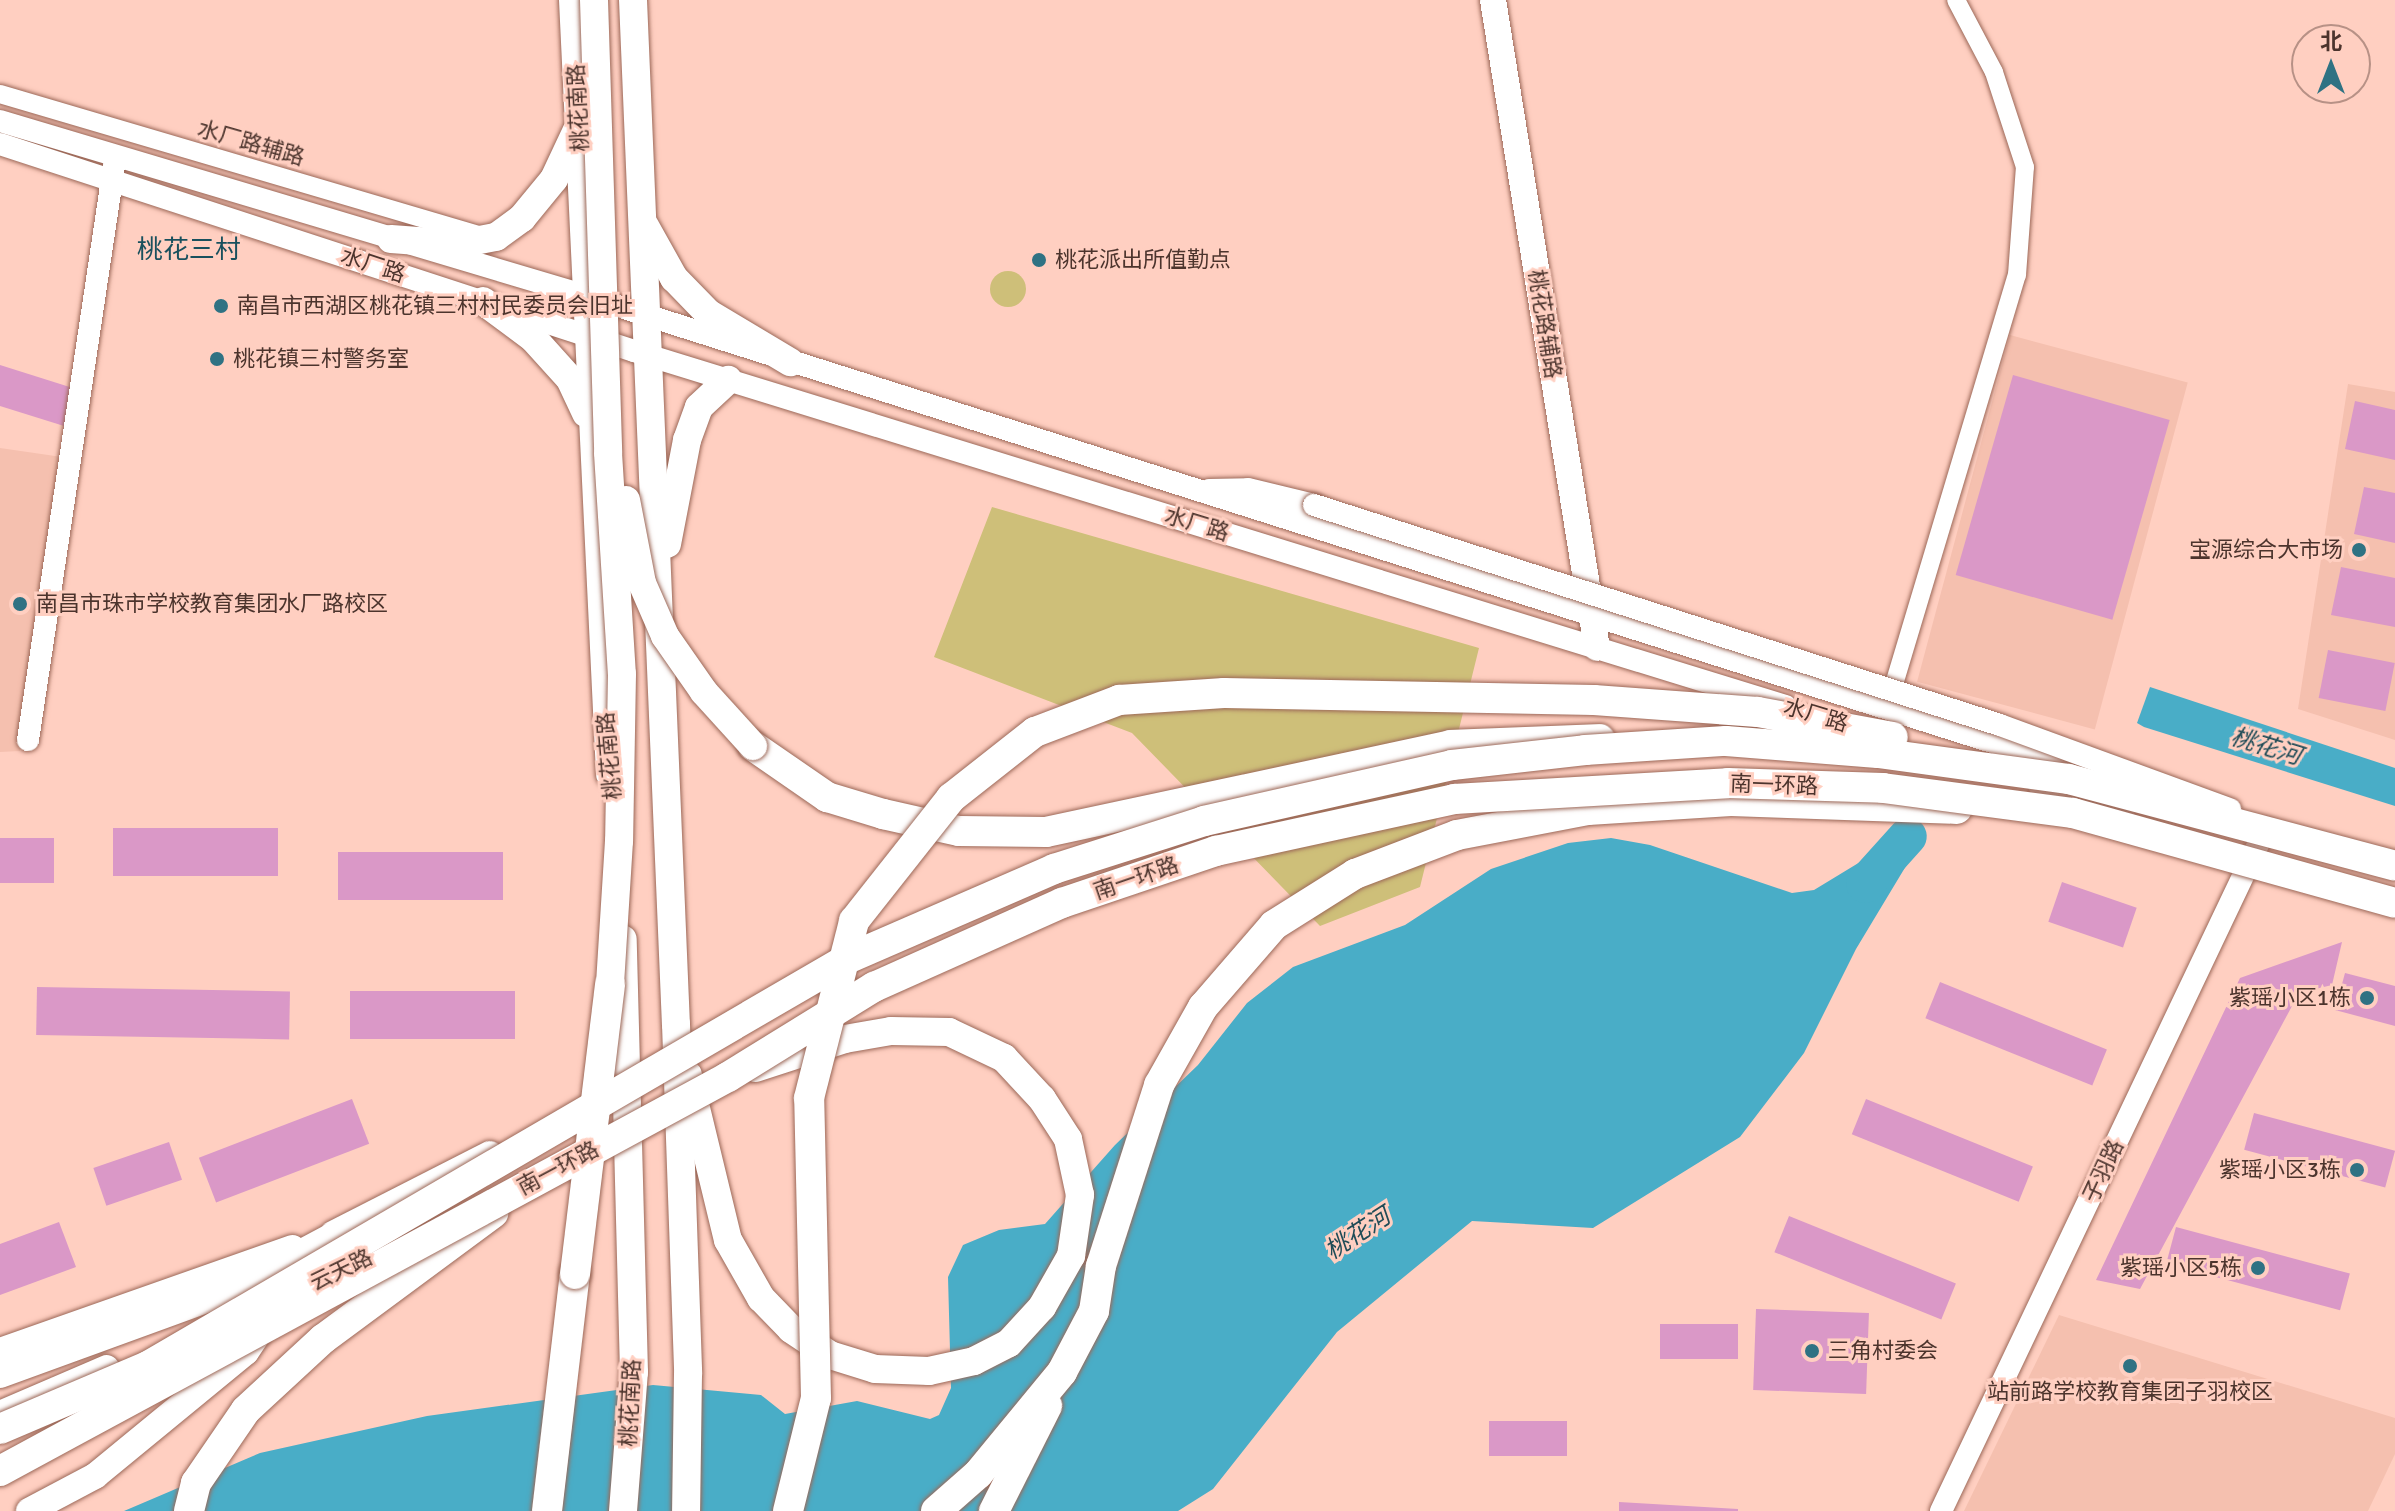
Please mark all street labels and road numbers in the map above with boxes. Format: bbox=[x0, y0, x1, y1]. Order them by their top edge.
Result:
street label: 桃花南路 bbox=[563, 63, 593, 153]
street label: 水厂路辅路 bbox=[194, 115, 308, 171]
street label: 水厂路 bbox=[338, 242, 408, 288]
street label: 桃花路辅路 bbox=[1523, 268, 1567, 380]
street label: 水厂路 bbox=[1162, 502, 1232, 546]
street label: 水厂路 bbox=[1781, 693, 1851, 737]
street label: 桃花南路 bbox=[592, 711, 626, 801]
street label: 南一环路 bbox=[1730, 770, 1818, 800]
street label: 南一环路 bbox=[1090, 851, 1182, 905]
street label: 南一环路 bbox=[513, 1136, 603, 1200]
street label: 子羽路 bbox=[2077, 1136, 2129, 1206]
street label: 云天路 bbox=[306, 1244, 376, 1296]
street label: 桃花南路 bbox=[615, 1358, 645, 1448]

